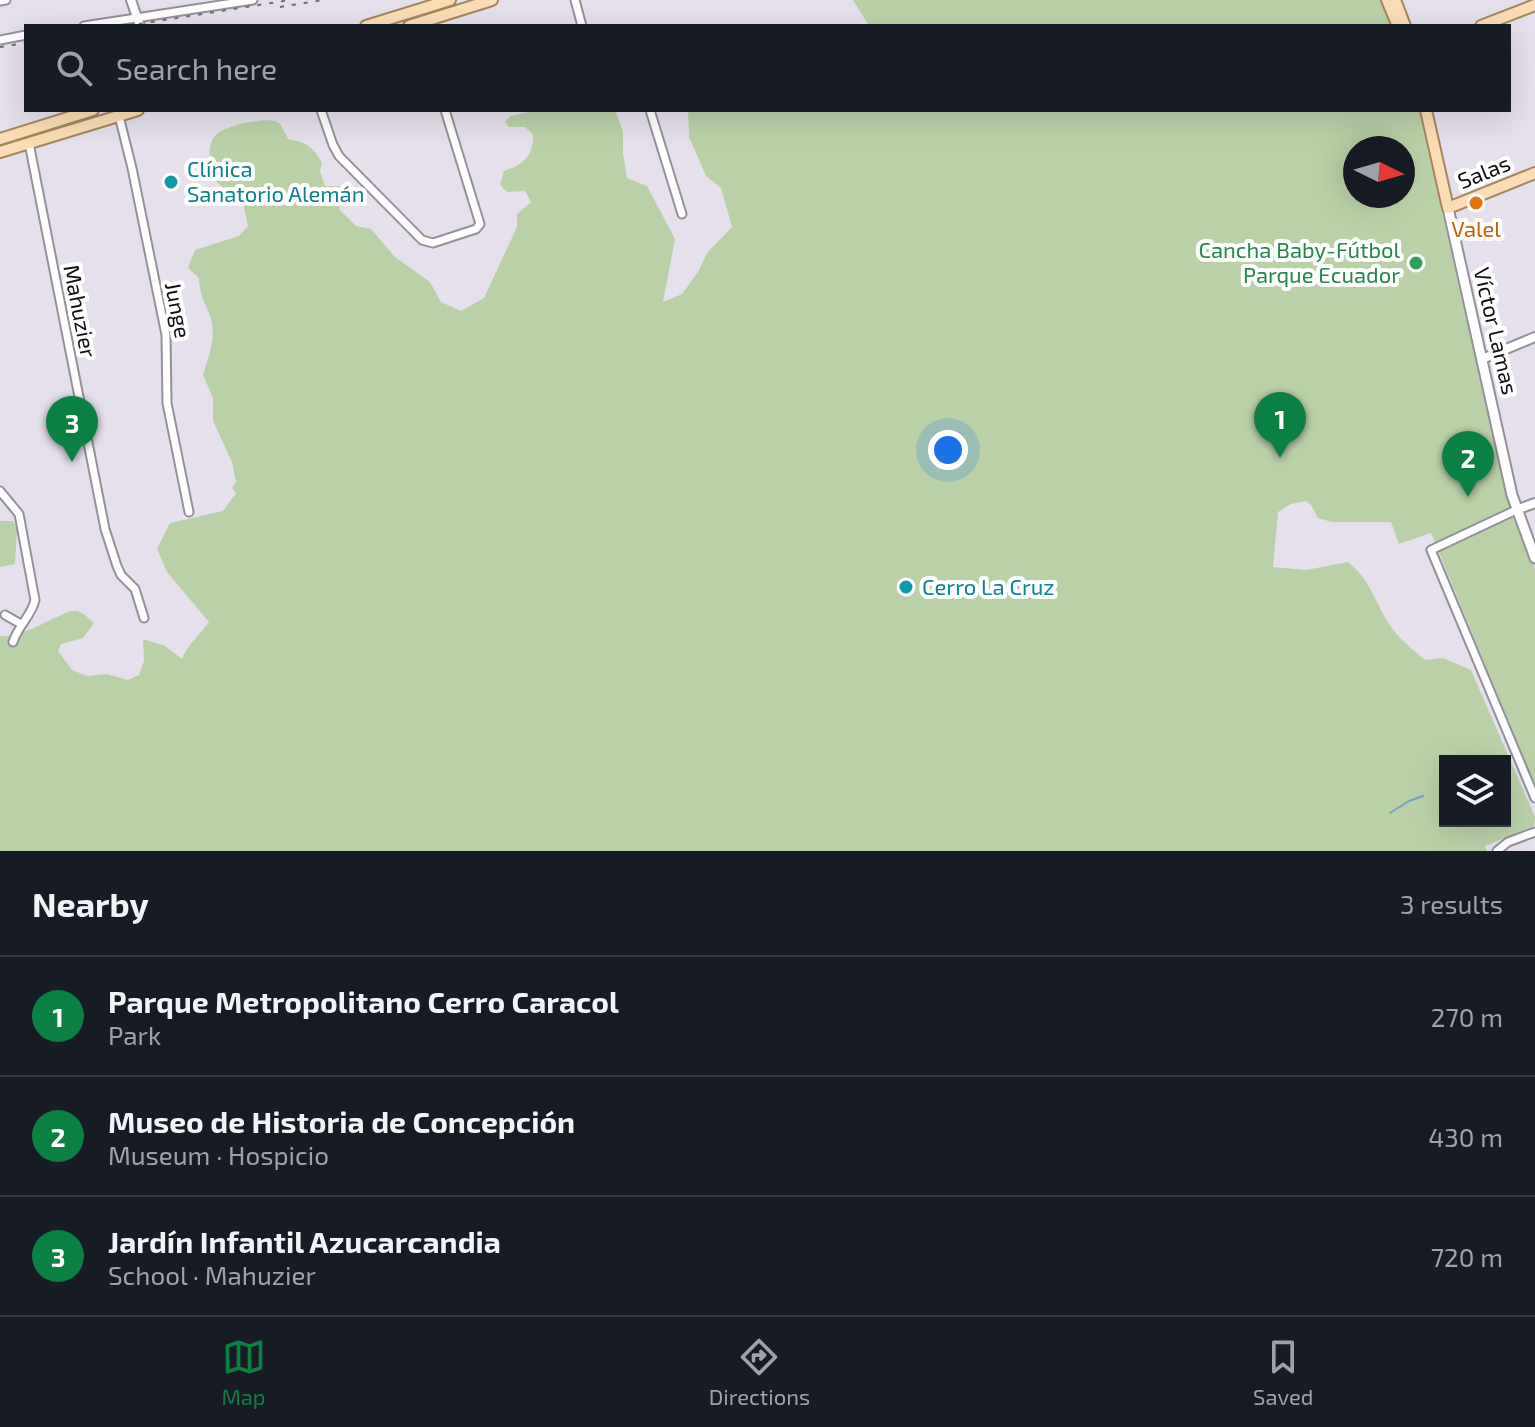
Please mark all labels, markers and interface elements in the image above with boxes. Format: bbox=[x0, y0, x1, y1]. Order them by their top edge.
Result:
search box bbox=[24, 24, 1511, 112]
icon: search bbox=[52, 46, 96, 90]
text: Search here bbox=[116, 50, 277, 86]
north arrow bbox=[1343, 136, 1415, 208]
street label: Salas bbox=[1454, 149, 1514, 193]
place label: Clínica Sanatorio Alemán bbox=[187, 155, 364, 206]
marker: Clínica Sanatorio Alemán bbox=[162, 173, 180, 191]
marker: Valel bbox=[1467, 194, 1485, 212]
place label: Valel bbox=[1451, 215, 1501, 241]
place label: Cancha Baby-Fútbol Parque Ecuador bbox=[1198, 236, 1400, 287]
marker: Cancha Baby-Fútbol Parque Ecuador bbox=[1407, 254, 1425, 272]
street label: Mahuzier bbox=[59, 262, 103, 360]
street label: Víctor Lamas bbox=[1470, 265, 1524, 397]
street label: Junge bbox=[161, 279, 197, 340]
pin: 1 bbox=[1254, 392, 1306, 458]
pin: 3 bbox=[46, 396, 98, 462]
your location bbox=[928, 430, 968, 470]
pin: 2 bbox=[1442, 431, 1494, 497]
place label: Cerro La Cruz bbox=[922, 573, 1055, 599]
marker: Cerro La Cruz bbox=[897, 578, 915, 596]
map controls bbox=[1439, 755, 1511, 827]
button: layers bbox=[1439, 755, 1511, 827]
text: Nearby bbox=[32, 883, 149, 924]
text: 3 results bbox=[1400, 888, 1503, 919]
text: Parque Metropolitano Cerro Caracol bbox=[108, 983, 619, 1019]
text: 1 bbox=[52, 1001, 64, 1032]
text: 270 m bbox=[1431, 1001, 1503, 1032]
text: Park bbox=[108, 1019, 161, 1050]
text: Museo de Historia de Concepción bbox=[108, 1103, 575, 1139]
text: 2 bbox=[50, 1121, 66, 1152]
text: 430 m bbox=[1428, 1121, 1503, 1152]
text: Museum · Hospicio bbox=[108, 1139, 329, 1170]
text: Jardín Infantil Azucarcandia bbox=[108, 1223, 501, 1259]
text: 3 bbox=[51, 1241, 65, 1272]
text: 720 m bbox=[1431, 1241, 1503, 1272]
text: School · Mahuzier bbox=[108, 1259, 316, 1290]
tab: Map bbox=[222, 1335, 266, 1409]
tab: Directions bbox=[709, 1335, 810, 1409]
tab: Saved bbox=[1253, 1335, 1313, 1409]

